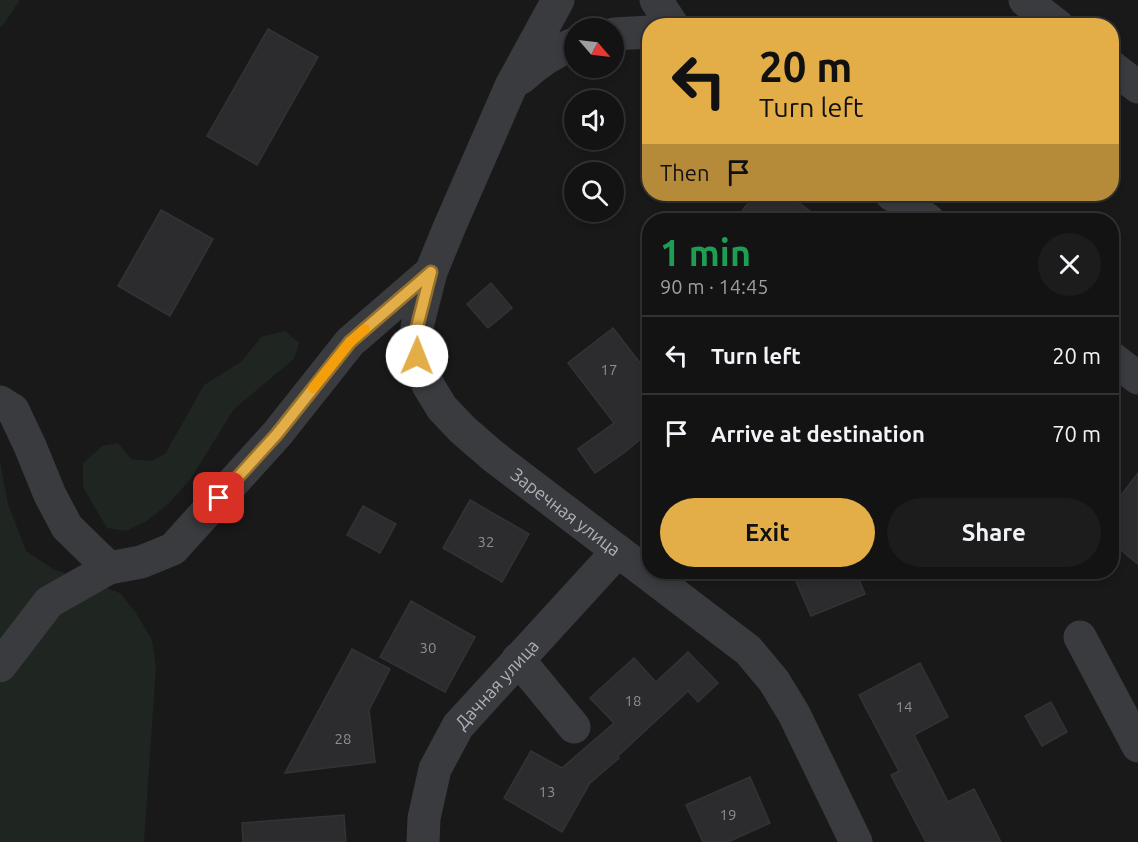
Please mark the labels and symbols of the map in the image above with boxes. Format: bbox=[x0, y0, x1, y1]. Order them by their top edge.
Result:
north arrow bbox=[564, 18, 624, 78]
position arrow bbox=[385, 324, 449, 388]
house number: 17 bbox=[601, 361, 617, 378]
street label: Заречная улица bbox=[507, 464, 625, 560]
pin bbox=[193, 472, 244, 523]
house number: 32 bbox=[478, 533, 494, 550]
street label: Дачная улица bbox=[451, 635, 542, 733]
house number: 30 bbox=[420, 639, 436, 656]
house number: 18 bbox=[625, 692, 641, 709]
house number: 14 bbox=[896, 698, 912, 715]
house number: 28 bbox=[335, 730, 351, 747]
house number: 13 bbox=[539, 783, 555, 800]
house number: 19 bbox=[720, 806, 736, 823]

